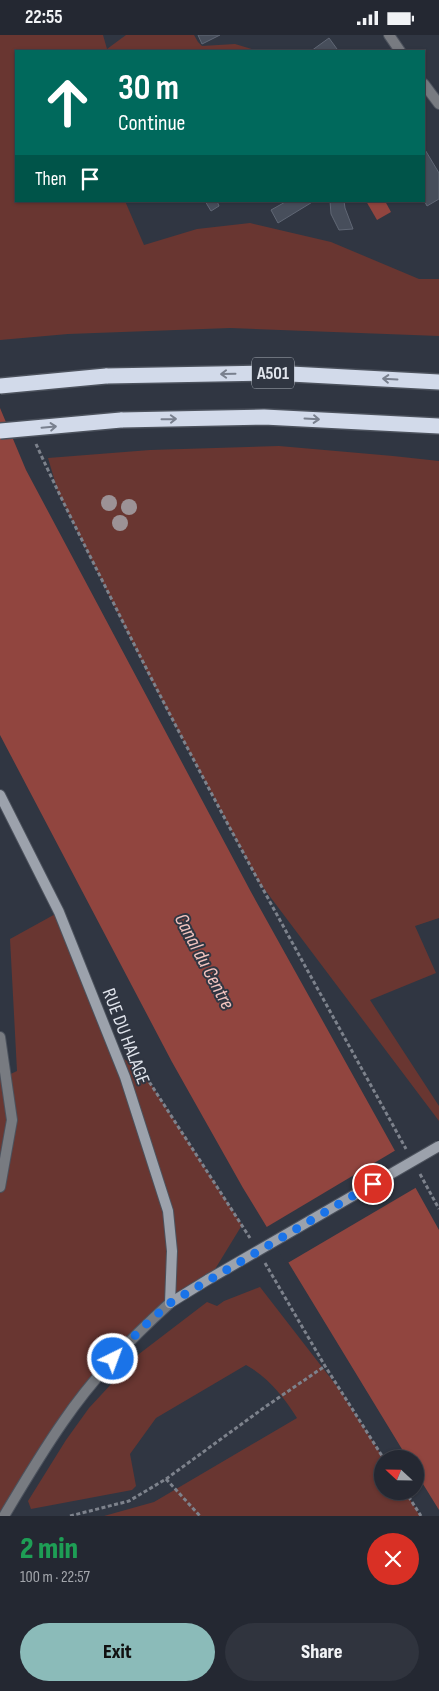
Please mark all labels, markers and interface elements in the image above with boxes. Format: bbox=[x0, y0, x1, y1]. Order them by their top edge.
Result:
text: 22:55 bbox=[25, 6, 63, 29]
text: 30 m bbox=[118, 67, 179, 110]
icon: ahead bbox=[35, 70, 100, 135]
text: Continue bbox=[118, 110, 185, 137]
icon: arrive bbox=[76, 165, 104, 193]
text: Then bbox=[35, 168, 66, 191]
road number: A501 bbox=[252, 357, 294, 388]
one-way arrow bbox=[220, 369, 236, 379]
one-way arrow bbox=[383, 374, 399, 383]
one-way arrow bbox=[161, 414, 177, 424]
one-way arrow bbox=[304, 414, 320, 424]
one-way arrow bbox=[40, 422, 56, 431]
water label: Canal du Centre bbox=[169, 910, 239, 1014]
street label: RUE DU HALAGE bbox=[97, 985, 154, 1088]
pin bbox=[352, 1163, 394, 1205]
icon: arrive bbox=[359, 1170, 387, 1198]
position arrow bbox=[86, 1332, 138, 1384]
north arrow bbox=[374, 1450, 424, 1500]
map controls bbox=[374, 1450, 424, 1500]
text: 2 min bbox=[20, 1531, 78, 1567]
button: close bbox=[367, 1533, 419, 1585]
text: 100 m · 22:57 bbox=[20, 1568, 90, 1587]
button: Exit bbox=[20, 1623, 215, 1681]
button: Share bbox=[225, 1623, 419, 1681]

